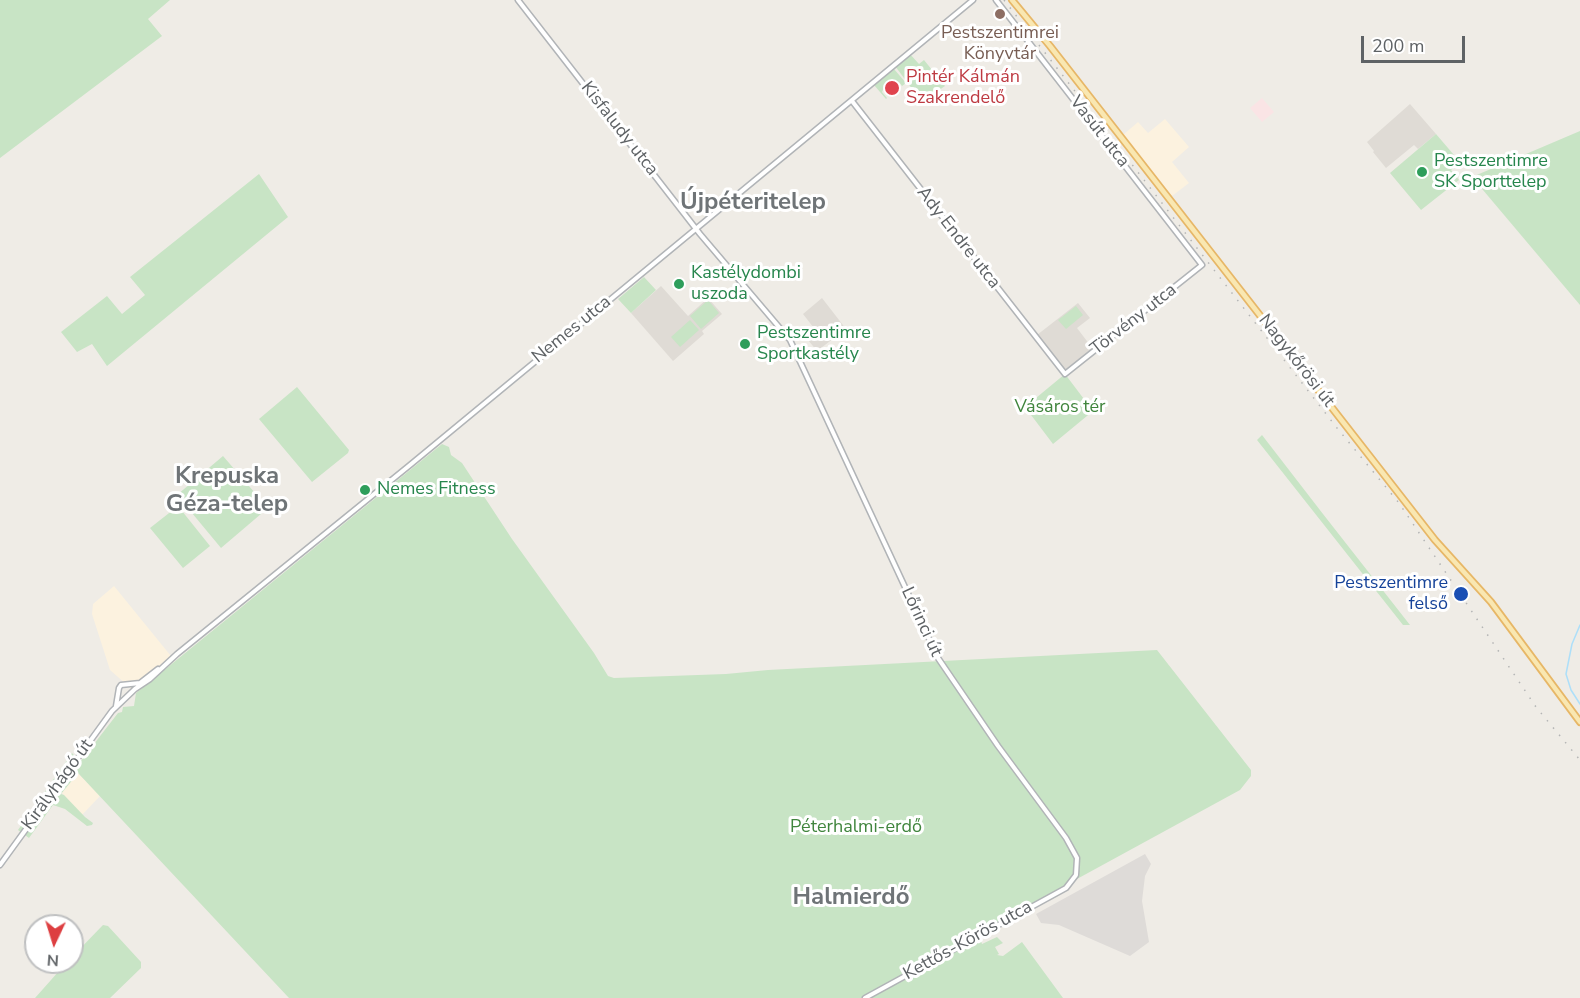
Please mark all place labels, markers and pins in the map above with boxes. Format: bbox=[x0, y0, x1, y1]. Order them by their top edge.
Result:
marker: Pestszentimrei Könyvtár bbox=[993, 7, 1007, 21]
place label: Pestszentimrei Könyvtár bbox=[941, 23, 1059, 66]
place label: Pintér Kálmán Szakrendelő bbox=[906, 67, 1020, 110]
marker: Pintér Kálmán Szakrendelő bbox=[883, 79, 901, 97]
place label: Pestszentimre SK Sporttelep bbox=[1434, 151, 1548, 194]
marker: Pestszentimre SK Sporttelep bbox=[1415, 165, 1429, 179]
place label: Kastélydombi uszoda bbox=[691, 263, 801, 306]
marker: Kastélydombi uszoda bbox=[672, 277, 686, 291]
place label: Pestszentimre Sportkastély bbox=[757, 323, 871, 366]
marker: Pestszentimre Sportkastély bbox=[738, 337, 752, 351]
place label: Nemes Fitness bbox=[377, 479, 496, 501]
marker: Nemes Fitness bbox=[358, 483, 372, 497]
place label: Pestszentimre felső bbox=[1334, 573, 1448, 616]
marker: Pestszentimre felső bbox=[1452, 585, 1470, 603]

